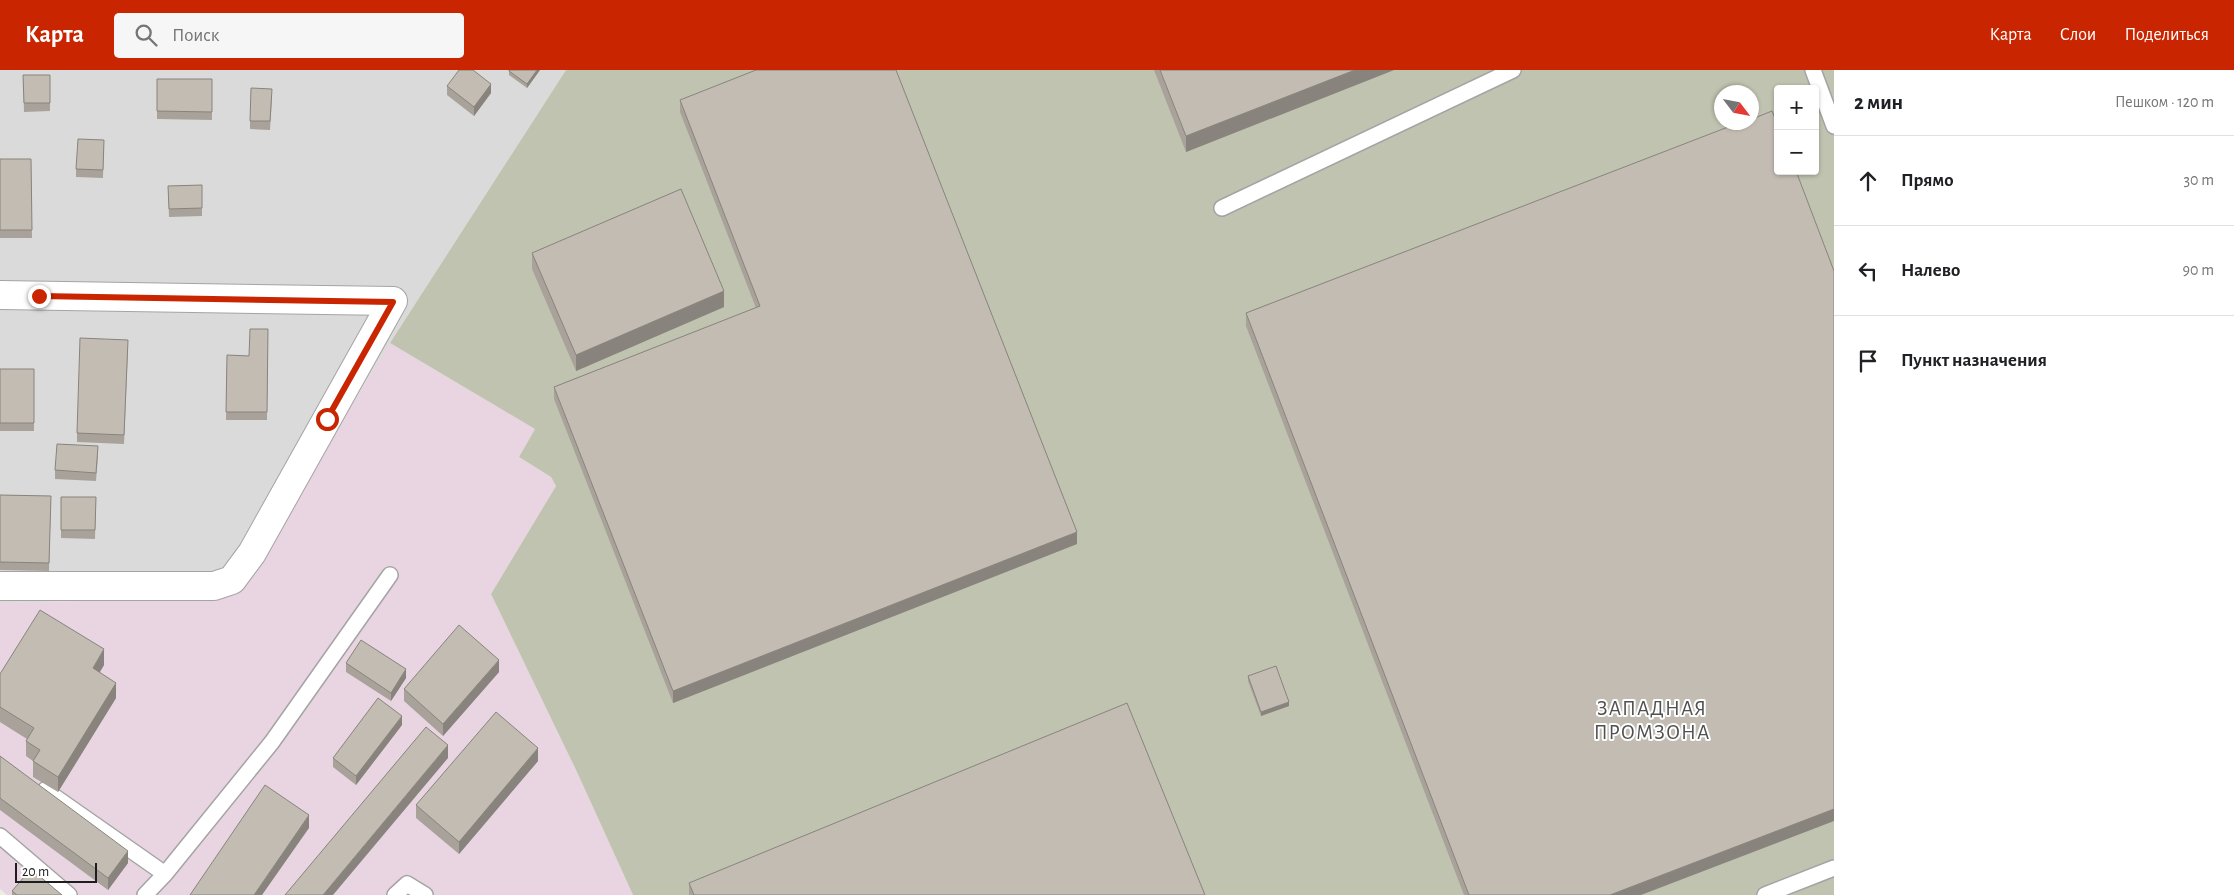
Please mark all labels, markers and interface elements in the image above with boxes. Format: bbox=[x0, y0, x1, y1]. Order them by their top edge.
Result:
search box bbox=[114, 13, 464, 58]
icon: search bbox=[132, 21, 160, 49]
text: Карта bbox=[25, 23, 84, 47]
text: Поиск bbox=[172, 26, 219, 45]
text: Карта bbox=[1990, 26, 2032, 44]
text: Слои bbox=[2060, 26, 2096, 44]
text: Поделиться bbox=[2124, 26, 2209, 44]
north arrow bbox=[1714, 85, 1759, 130]
map controls bbox=[1774, 85, 1819, 175]
button: + bbox=[1774, 85, 1819, 130]
text: 2 мин bbox=[1854, 92, 1903, 113]
text: Пешком · 120 m bbox=[2115, 94, 2214, 110]
button: − bbox=[1774, 130, 1819, 175]
icon: ahead bbox=[1854, 167, 1882, 195]
text: Прямо bbox=[1901, 171, 1954, 190]
text: 30 m bbox=[2184, 172, 2214, 188]
icon: left bbox=[1854, 257, 1882, 285]
text: Налево bbox=[1901, 261, 1960, 280]
text: 90 m bbox=[2183, 262, 2214, 278]
route end bbox=[28, 285, 51, 308]
icon: arrive bbox=[1854, 347, 1882, 375]
text: Пункт назначения bbox=[1901, 351, 2047, 370]
route start bbox=[316, 408, 339, 431]
district label: ЗАПАДНАЯ ПРОМЗОНА bbox=[1594, 698, 1710, 743]
scale bar bbox=[15, 860, 98, 883]
text: 20 m bbox=[22, 865, 49, 879]

